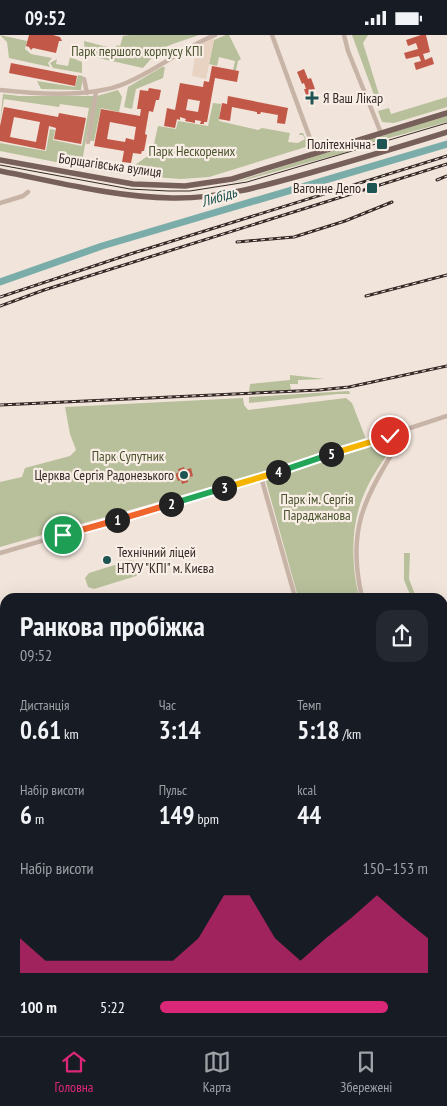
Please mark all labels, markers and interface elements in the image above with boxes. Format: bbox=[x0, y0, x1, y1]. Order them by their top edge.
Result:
text: 09:52 bbox=[25, 6, 66, 30]
park label: Парк першого корпусу КПІ bbox=[71, 42, 203, 60]
place label: Я Ваш Лікар bbox=[323, 89, 383, 107]
marker: Я Ваш Лікар bbox=[305, 91, 319, 105]
place label: Політехнічна bbox=[307, 135, 371, 153]
marker: Політехнічна bbox=[375, 137, 389, 151]
park label: Парк Нескорених bbox=[149, 142, 236, 160]
street label: Борщагівська вулиця bbox=[57, 149, 163, 181]
place label: Вагонне Депо bbox=[293, 179, 361, 197]
marker: Вагонне Депо bbox=[365, 181, 379, 195]
water label: Либідь bbox=[198, 182, 240, 211]
pin bbox=[369, 415, 411, 457]
icon: check bbox=[376, 422, 404, 450]
pin: 5 bbox=[318, 441, 344, 467]
text: 5 bbox=[328, 445, 335, 463]
park label: Парк Супутник bbox=[92, 447, 165, 465]
pin: 4 bbox=[266, 459, 290, 485]
text: 4 bbox=[275, 463, 282, 481]
place label: Церква Сергія Радонезького bbox=[34, 466, 174, 484]
marker: Церква Сергія Радонезького bbox=[178, 469, 190, 481]
pin: 3 bbox=[212, 475, 236, 501]
text: 3 bbox=[221, 479, 228, 497]
park label: Парк ім. Сергія Параджанова bbox=[281, 490, 353, 524]
pin: 2 bbox=[158, 491, 184, 517]
text: 2 bbox=[168, 495, 175, 513]
pin: 1 bbox=[104, 507, 130, 533]
text: 1 bbox=[114, 511, 121, 529]
pin bbox=[42, 514, 84, 556]
icon: arrive bbox=[49, 521, 77, 549]
place label: Технічний ліцей НТУУ "КПІ" м. Києва bbox=[117, 543, 214, 577]
marker: Технічний ліцей НТУУ "КПІ" м. Києва bbox=[101, 554, 113, 566]
text: Ранкова пробіжка bbox=[20, 607, 205, 644]
button: share bbox=[376, 610, 428, 662]
text: 09:52 bbox=[20, 645, 52, 665]
text: Дистанція bbox=[20, 696, 69, 714]
text: Час bbox=[159, 696, 176, 714]
text: Темп bbox=[297, 696, 321, 714]
text: 0.61 bbox=[20, 714, 61, 746]
text: 3:14 bbox=[159, 714, 201, 746]
text: 5:18 bbox=[297, 714, 339, 746]
text: km bbox=[61, 725, 79, 743]
text: /km bbox=[339, 725, 361, 743]
text: Набір висоти bbox=[20, 781, 84, 799]
text: Пульс bbox=[159, 781, 187, 799]
text: kcal bbox=[297, 781, 316, 799]
text: 6 bbox=[20, 799, 32, 831]
text: 149 bbox=[159, 799, 195, 831]
text: 44 bbox=[297, 799, 321, 831]
text: m bbox=[32, 810, 44, 828]
text: bpm bbox=[195, 810, 219, 828]
text: Набір висоти bbox=[20, 858, 93, 878]
text: 150–153 m bbox=[363, 858, 428, 878]
text: 100 m bbox=[20, 997, 57, 1017]
text: 5:22 bbox=[100, 997, 125, 1017]
tab: Головна bbox=[55, 1048, 93, 1096]
tab: Карта bbox=[203, 1048, 231, 1096]
tab: Збережені bbox=[340, 1048, 392, 1096]

